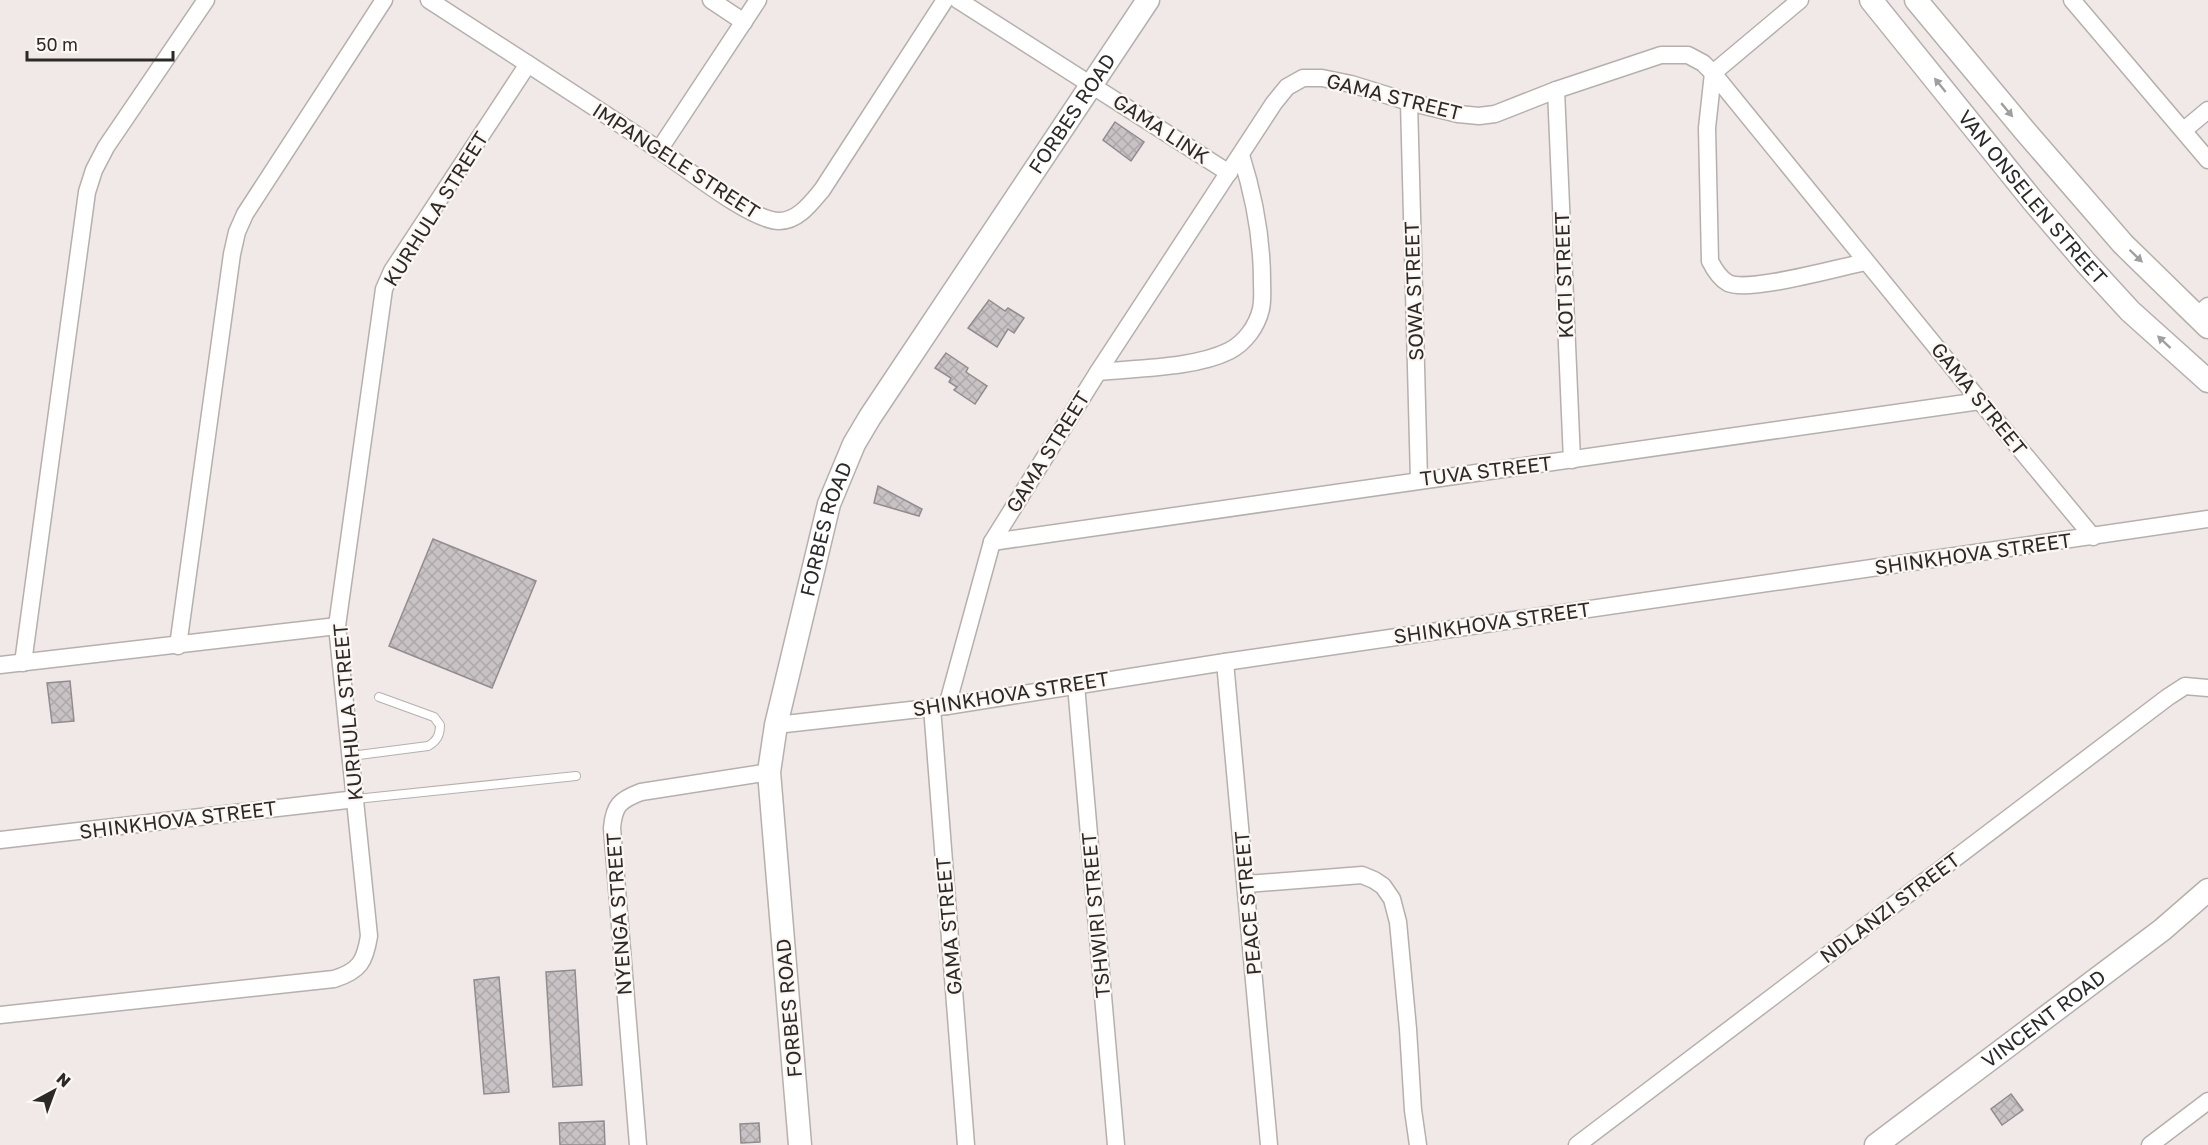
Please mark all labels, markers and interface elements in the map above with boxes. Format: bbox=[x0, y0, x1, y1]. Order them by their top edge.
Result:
scale bar bbox=[27, 24, 172, 62]
text: 50 m bbox=[36, 33, 78, 55]
street label: FORBES ROAD bbox=[1023, 49, 1120, 178]
street label: GAMA STREET bbox=[1324, 68, 1464, 124]
one-way arrow bbox=[1933, 77, 1946, 93]
street label: GAMA LINK bbox=[1109, 88, 1214, 168]
street label: IMPANGELE STREET bbox=[589, 97, 764, 223]
one-way arrow bbox=[2000, 102, 2013, 117]
street label: VAN ONSELEN STREET bbox=[1954, 105, 2113, 289]
street label: KURHULA STREET bbox=[378, 127, 492, 290]
street label: KOTI STREET bbox=[1549, 211, 1577, 339]
street label: SOWA STREET bbox=[1399, 221, 1427, 361]
one-way arrow bbox=[2128, 249, 2142, 263]
one-way arrow bbox=[2157, 335, 2172, 349]
street label: GAMA STREET bbox=[1927, 337, 2033, 460]
street label: GAMA STREET bbox=[1000, 386, 1094, 516]
street label: TUVA STREET bbox=[1419, 450, 1553, 490]
street label: FORBES ROAD bbox=[794, 458, 856, 599]
street label: SHINKHOVA STREET bbox=[1873, 527, 2073, 579]
street label: SHINKHOVA STREET bbox=[1392, 596, 1592, 648]
street label: KURHULA STREET bbox=[327, 622, 367, 802]
street label: SHINKHOVA STREET bbox=[911, 666, 1111, 720]
street label: SHINKHOVA STREET bbox=[78, 795, 278, 843]
street label: PEACE STREET bbox=[1229, 830, 1265, 976]
street label: TSHWIRI STREET bbox=[1076, 831, 1114, 999]
street label: NYENGA STREET bbox=[600, 832, 636, 996]
street label: NDLANZI STREET bbox=[1815, 847, 1964, 968]
street label: GAMA STREET bbox=[930, 856, 966, 996]
street label: FORBES ROAD bbox=[770, 938, 806, 1078]
street label: VINCENT ROAD bbox=[1977, 964, 2110, 1072]
north arrow bbox=[24, 1061, 84, 1121]
text: N bbox=[53, 1068, 75, 1091]

